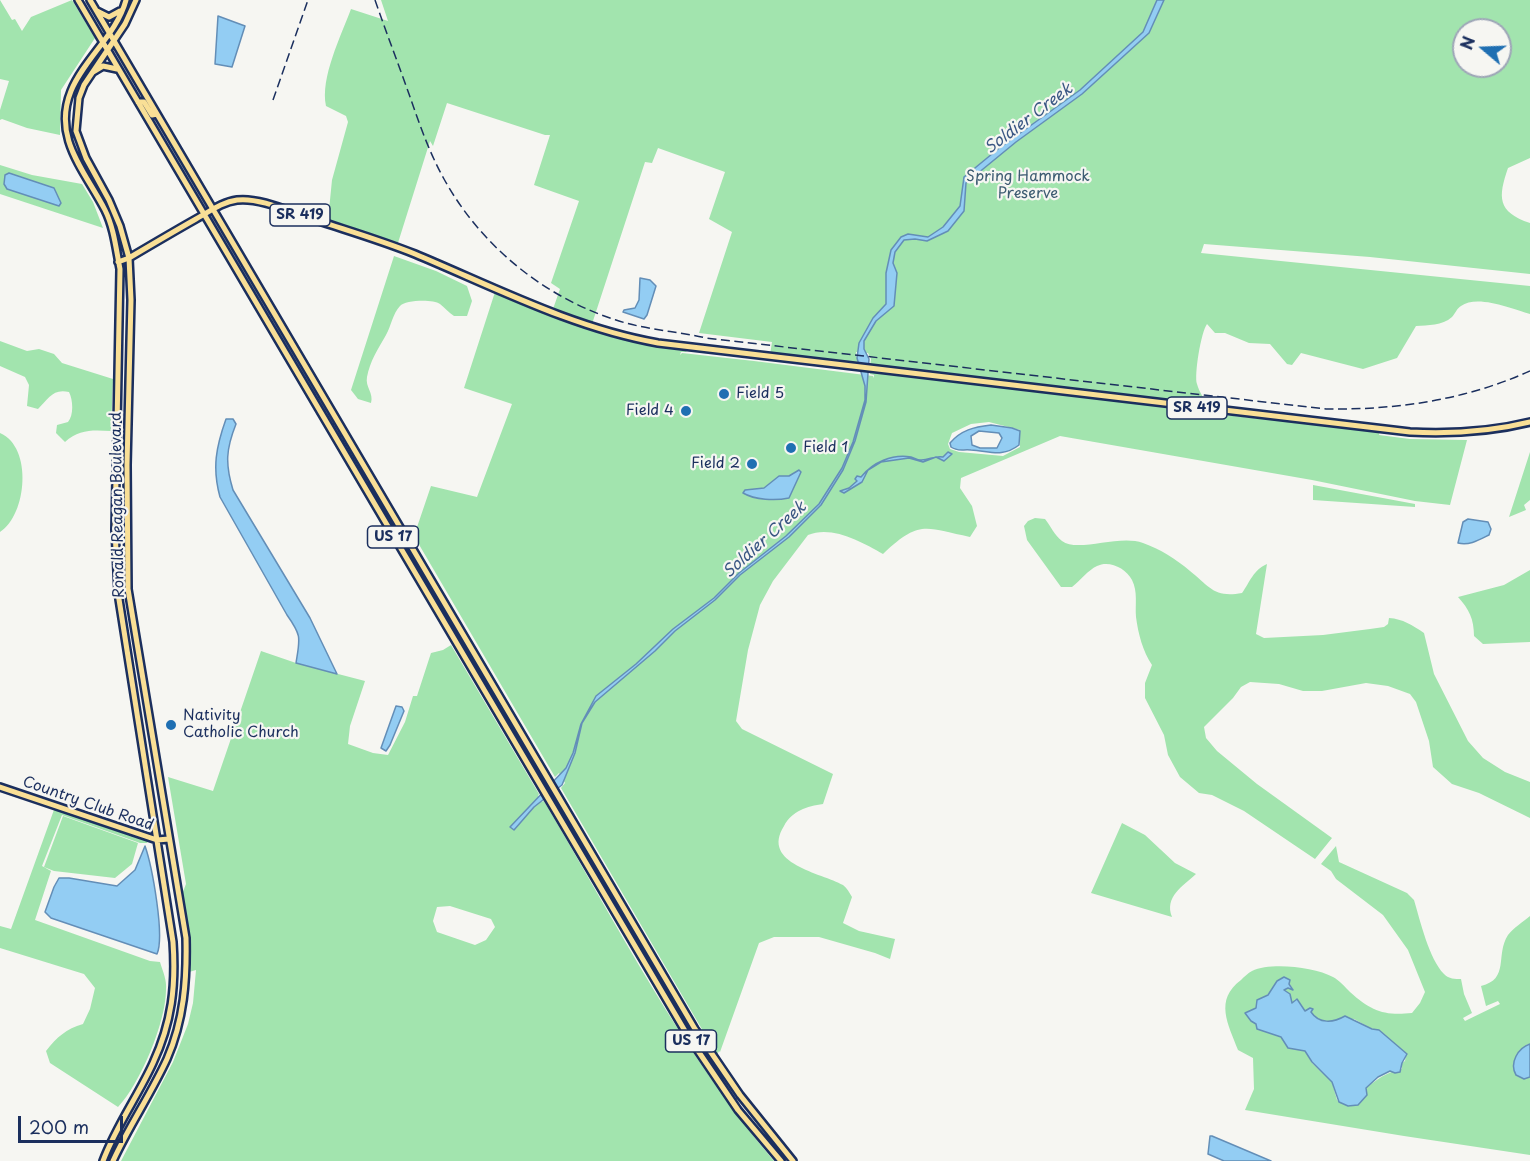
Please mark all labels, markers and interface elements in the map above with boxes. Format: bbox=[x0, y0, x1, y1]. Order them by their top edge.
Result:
north arrow bbox=[1452, 18, 1512, 78]
text: N bbox=[1453, 33, 1480, 53]
water label: Soldier Creek bbox=[981, 80, 1077, 158]
park label: Spring Hammock Preserve bbox=[966, 168, 1090, 203]
road number: SR 419 bbox=[270, 204, 330, 226]
place label: Field 5 bbox=[736, 385, 784, 403]
marker: Field 5 bbox=[717, 387, 731, 401]
road number: SR 419 bbox=[1167, 397, 1227, 419]
place label: Field 4 bbox=[626, 402, 674, 420]
marker: Field 4 bbox=[679, 404, 693, 418]
street label: Ronald Reagan Boulevard bbox=[107, 412, 129, 598]
place label: Field 1 bbox=[803, 439, 848, 457]
marker: Field 1 bbox=[784, 441, 798, 455]
place label: Field 2 bbox=[691, 455, 740, 473]
marker: Field 2 bbox=[745, 457, 759, 471]
water label: Soldier Creek bbox=[720, 498, 810, 582]
road number: US 17 bbox=[368, 526, 418, 548]
place label: Nativity Catholic Church bbox=[183, 707, 299, 742]
marker: Nativity Catholic Church bbox=[164, 718, 178, 732]
street label: Country Club Road bbox=[20, 773, 156, 835]
road number: US 17 bbox=[666, 1030, 716, 1052]
scale bar bbox=[21, 1104, 126, 1142]
text: 200 m bbox=[29, 1113, 89, 1140]

